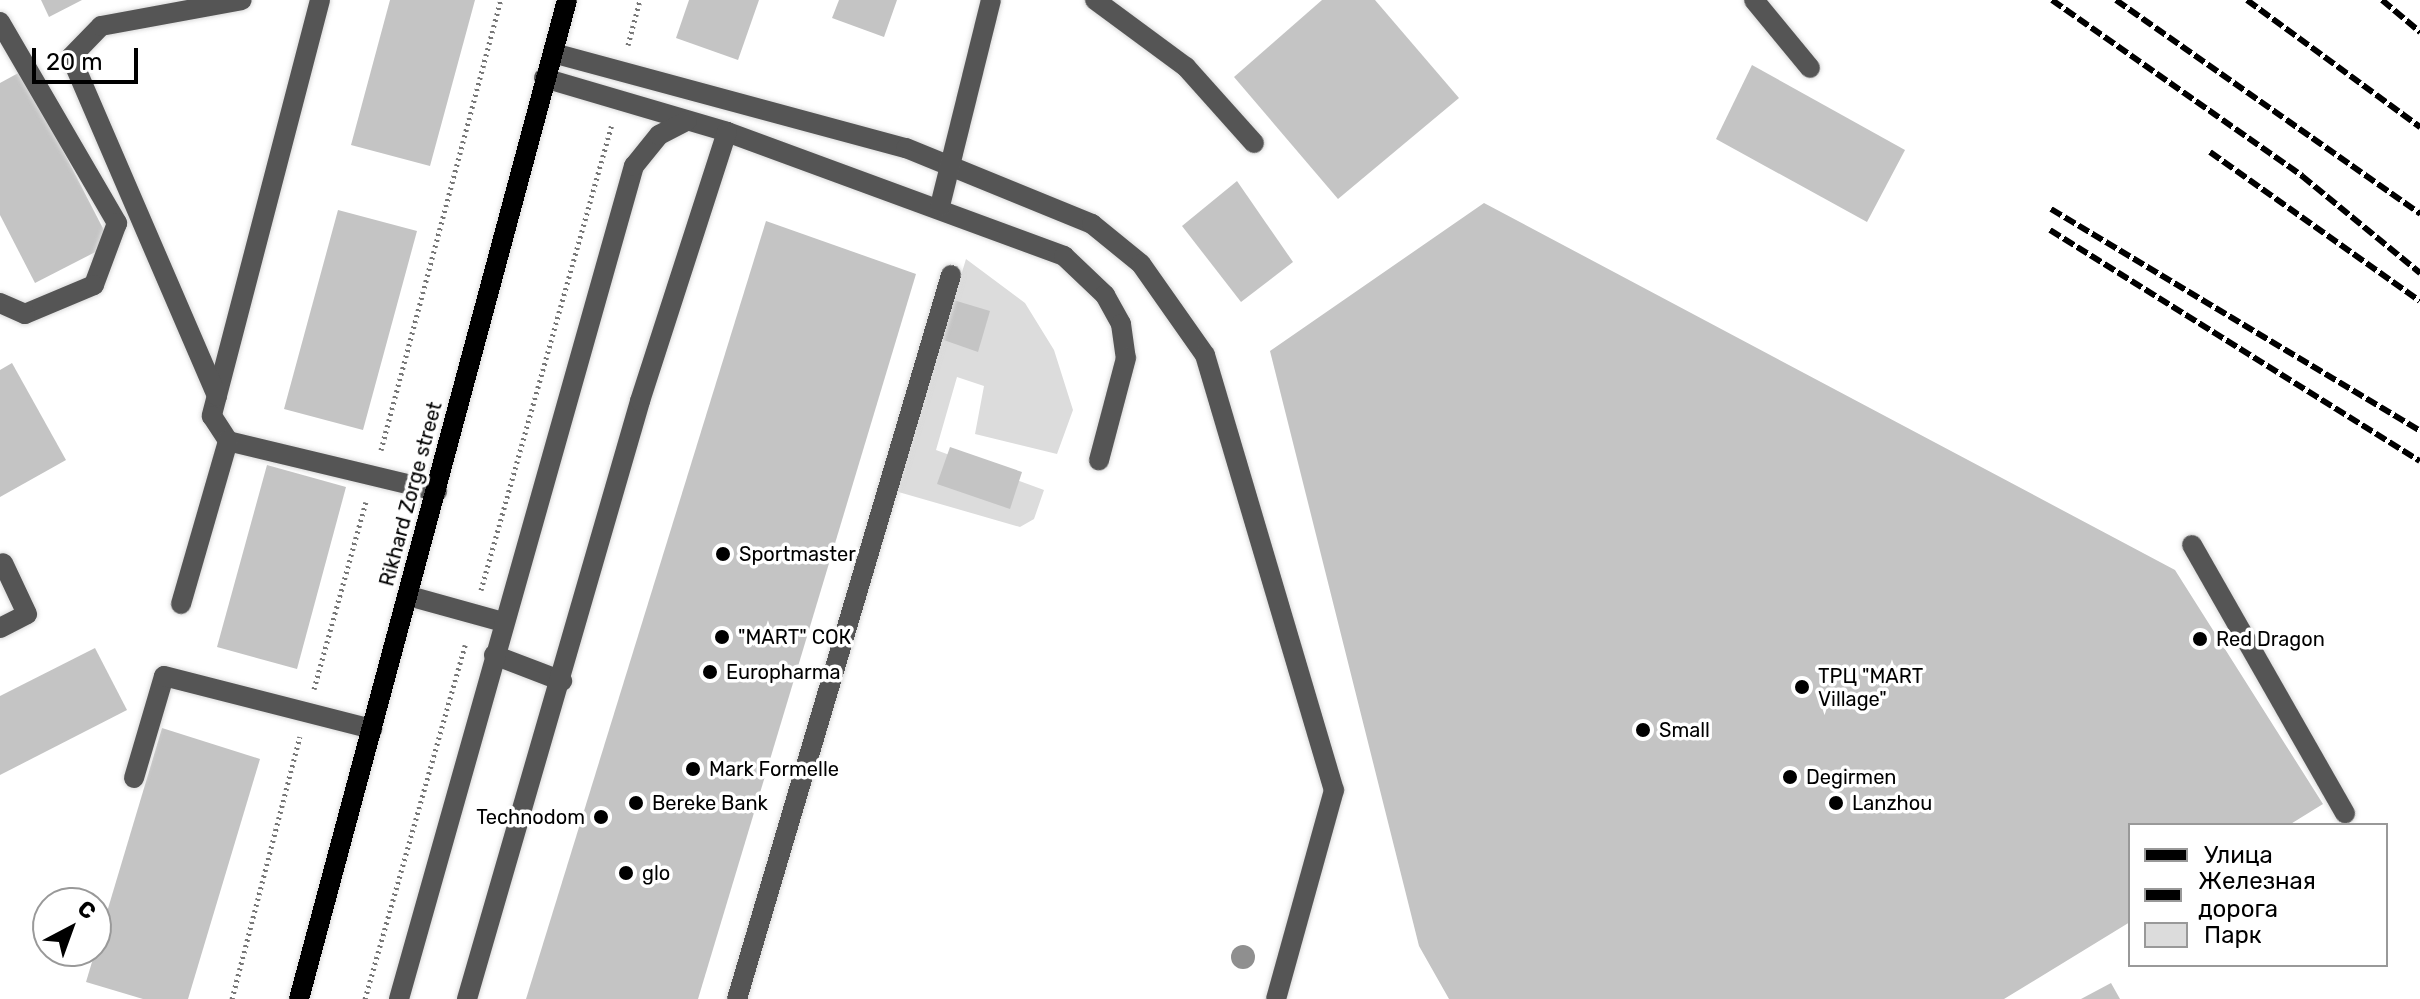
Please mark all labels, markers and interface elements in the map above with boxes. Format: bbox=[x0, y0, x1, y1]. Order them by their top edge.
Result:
scale bar bbox=[36, 32, 142, 82]
text: 20 m bbox=[46, 48, 103, 76]
street label: Rikhard Zorge street bbox=[375, 399, 447, 589]
place label: Sportmaster bbox=[739, 542, 856, 566]
marker: Sportmaster bbox=[714, 545, 732, 563]
place label: "MART" СОК bbox=[738, 625, 851, 649]
place label: Red Dragon bbox=[2216, 627, 2325, 651]
marker: "MART" СОК bbox=[713, 628, 731, 646]
marker: Red Dragon bbox=[2191, 630, 2209, 648]
place label: Europharma bbox=[726, 660, 840, 684]
marker: Europharma bbox=[701, 663, 719, 681]
place label: ТРЦ "MART Village" bbox=[1818, 664, 1923, 711]
marker: ТРЦ "MART Village" bbox=[1793, 678, 1811, 696]
place label: Small bbox=[1659, 718, 1710, 742]
marker: Small bbox=[1634, 721, 1652, 739]
place label: Mark Formelle bbox=[709, 757, 839, 781]
marker: Mark Formelle bbox=[684, 760, 702, 778]
place label: Degirmen bbox=[1806, 765, 1896, 789]
marker: Degirmen bbox=[1781, 768, 1799, 786]
place label: Bereke Bank bbox=[652, 791, 768, 815]
place label: Lanzhou bbox=[1852, 791, 1932, 815]
marker: Bereke Bank bbox=[627, 794, 645, 812]
marker: Lanzhou bbox=[1827, 794, 1845, 812]
place label: Technodom bbox=[476, 805, 585, 829]
marker: Technodom bbox=[592, 808, 610, 826]
legend bbox=[2128, 823, 2388, 967]
text: Улица bbox=[2204, 841, 2273, 869]
place label: glo bbox=[642, 861, 670, 885]
marker: glo bbox=[617, 864, 635, 882]
text: Железная дорога bbox=[2198, 867, 2316, 923]
north arrow bbox=[32, 887, 112, 967]
text: С bbox=[72, 895, 101, 925]
text: Парк bbox=[2204, 921, 2262, 949]

